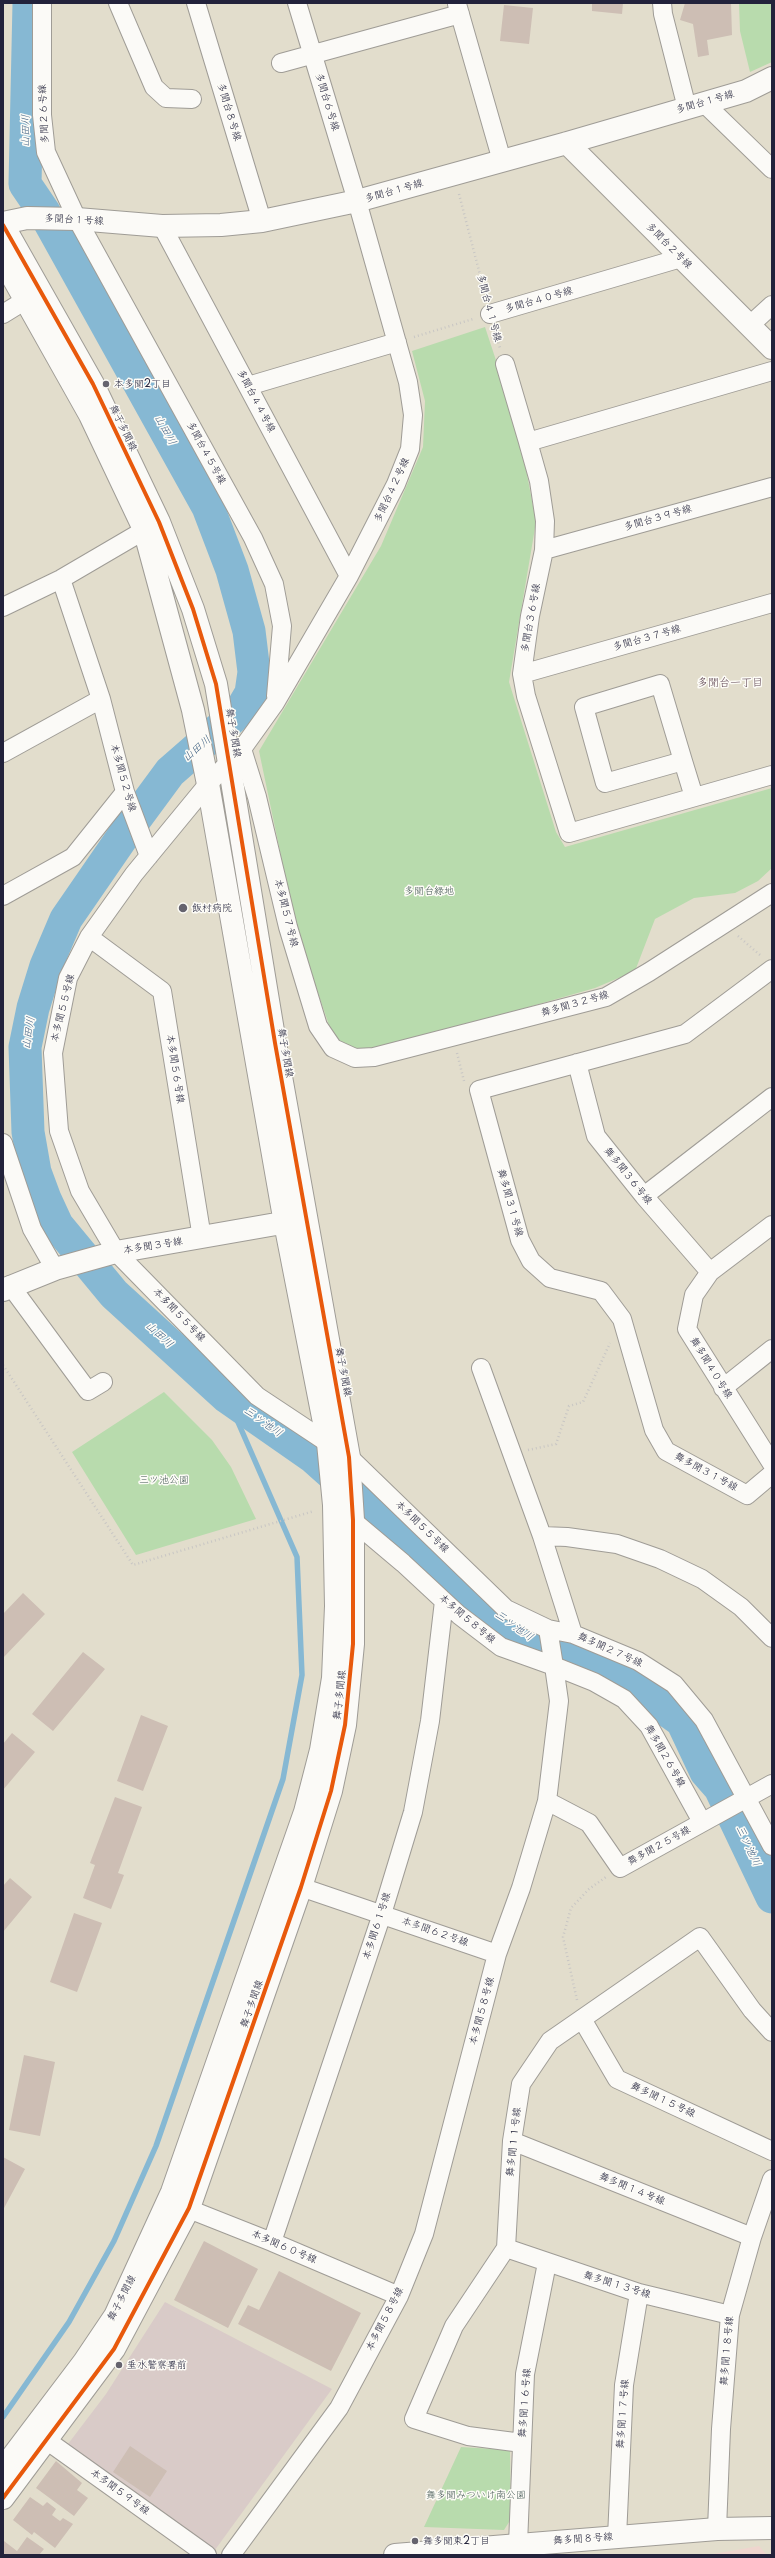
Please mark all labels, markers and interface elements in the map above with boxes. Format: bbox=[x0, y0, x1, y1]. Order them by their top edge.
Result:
street label: 多聞台６号線 bbox=[312, 72, 342, 132]
street label: 多聞台８号線 bbox=[214, 82, 244, 142]
street label: 多聞２６号線 bbox=[36, 84, 52, 144]
street label: 多聞台１号線 bbox=[675, 88, 735, 116]
water label: 山田川 bbox=[19, 114, 33, 148]
street label: 多聞台１号線 bbox=[364, 177, 424, 205]
street label: 多聞台１号線 bbox=[44, 212, 104, 228]
street label: 多聞台２号線 bbox=[644, 221, 694, 271]
street label: 多聞台４１号線 bbox=[474, 273, 504, 343]
street label: 多聞台４０号線 bbox=[504, 285, 574, 315]
street label: 多聞台４４号線 bbox=[234, 367, 278, 435]
place label: 本多聞2丁目 bbox=[114, 378, 171, 390]
marker: 本多聞2丁目 bbox=[101, 379, 111, 389]
street label: 舞子多聞線 bbox=[107, 403, 139, 453]
water label: 山田川 bbox=[151, 412, 179, 448]
street label: 多聞台４５号線 bbox=[184, 419, 228, 487]
street label: 多聞台４２号線 bbox=[372, 456, 412, 524]
street label: 多聞台３９号線 bbox=[623, 503, 693, 533]
street label: 多聞台３６号線 bbox=[519, 582, 543, 654]
street label: 多聞台３７号線 bbox=[612, 623, 682, 653]
district label: 多聞台一丁目 bbox=[697, 676, 763, 690]
street label: 舞子多聞線 bbox=[223, 707, 243, 759]
water label: 山田川 bbox=[180, 733, 214, 765]
street label: 本多聞５２号線 bbox=[108, 743, 138, 813]
street label: 本多聞５７号線 bbox=[272, 878, 300, 948]
park label: 多聞台緑地 bbox=[404, 885, 454, 897]
marker: 飯村病院 bbox=[177, 902, 189, 914]
place label: 飯村病院 bbox=[192, 902, 232, 914]
street label: 本多聞５５号線 bbox=[49, 973, 77, 1043]
street label: 舞多聞３２号線 bbox=[540, 989, 610, 1019]
water label: 山田川 bbox=[20, 1016, 38, 1050]
street label: 舞子多聞線 bbox=[275, 1027, 295, 1079]
street label: 本多聞５６号線 bbox=[164, 1033, 186, 1105]
street label: 舞多聞３６号線 bbox=[601, 1145, 655, 1207]
street label: 舞多聞３１号線 bbox=[495, 1168, 525, 1238]
street label: 本多聞３号線 bbox=[122, 1235, 184, 1257]
street label: 本多聞５５号線 bbox=[150, 1286, 208, 1344]
water label: 山田川 bbox=[142, 1319, 176, 1351]
street label: 舞多聞４０号線 bbox=[687, 1335, 735, 1401]
street label: 舞子多聞線 bbox=[332, 1346, 354, 1398]
water label: 三ツ池川 bbox=[241, 1404, 285, 1440]
street label: 舞多聞３１号線 bbox=[672, 1450, 740, 1494]
park label: 三ツ池公園 bbox=[139, 1474, 189, 1486]
street label: 本多聞５５号線 bbox=[393, 1498, 451, 1556]
street label: 本多聞５８号線 bbox=[436, 1592, 498, 1646]
water label: 三ツ池川 bbox=[492, 1608, 536, 1644]
street label: 舞多聞２７号線 bbox=[576, 1630, 644, 1670]
street label: 舞子多聞線 bbox=[331, 1670, 349, 1720]
street label: 舞多聞２６号線 bbox=[642, 1723, 688, 1789]
water label: 三ツ池川 bbox=[733, 1823, 763, 1869]
street label: 舞多聞２５号線 bbox=[625, 1824, 693, 1868]
street label: 本多聞６１号線 bbox=[360, 1891, 394, 1961]
street label: 本多聞６２号線 bbox=[400, 1915, 470, 1949]
street label: 本多聞５８号線 bbox=[467, 1976, 497, 2046]
street label: 舞子多聞線 bbox=[238, 1978, 266, 2030]
street label: 舞多聞１５号線 bbox=[629, 2080, 697, 2120]
street label: 舞多聞１１号線 bbox=[504, 2107, 524, 2177]
street label: 舞多聞１４号線 bbox=[597, 2170, 667, 2208]
street label: 本多聞６０号線 bbox=[249, 2228, 319, 2266]
street label: 舞多聞１３号線 bbox=[582, 2269, 652, 2301]
street label: 舞子多聞線 bbox=[105, 2273, 139, 2323]
street label: 本多聞５８号線 bbox=[364, 2285, 406, 2353]
street label: 舞多聞１８号線 bbox=[718, 2316, 736, 2386]
place label: 垂水警察署前 bbox=[127, 2359, 187, 2371]
marker: 垂水警察署前 bbox=[114, 2360, 124, 2370]
street label: 舞多聞１６号線 bbox=[517, 2368, 533, 2438]
street label: 舞多聞１７号線 bbox=[615, 2379, 631, 2449]
street label: 本多聞５９号線 bbox=[88, 2467, 152, 2517]
park label: 舞多聞みついけ南公園 bbox=[426, 2489, 526, 2501]
street label: 舞多聞８号線 bbox=[553, 2531, 613, 2547]
place label: 舞多聞東2丁目 bbox=[423, 2535, 490, 2547]
marker: 舞多聞東2丁目 bbox=[410, 2536, 420, 2546]

